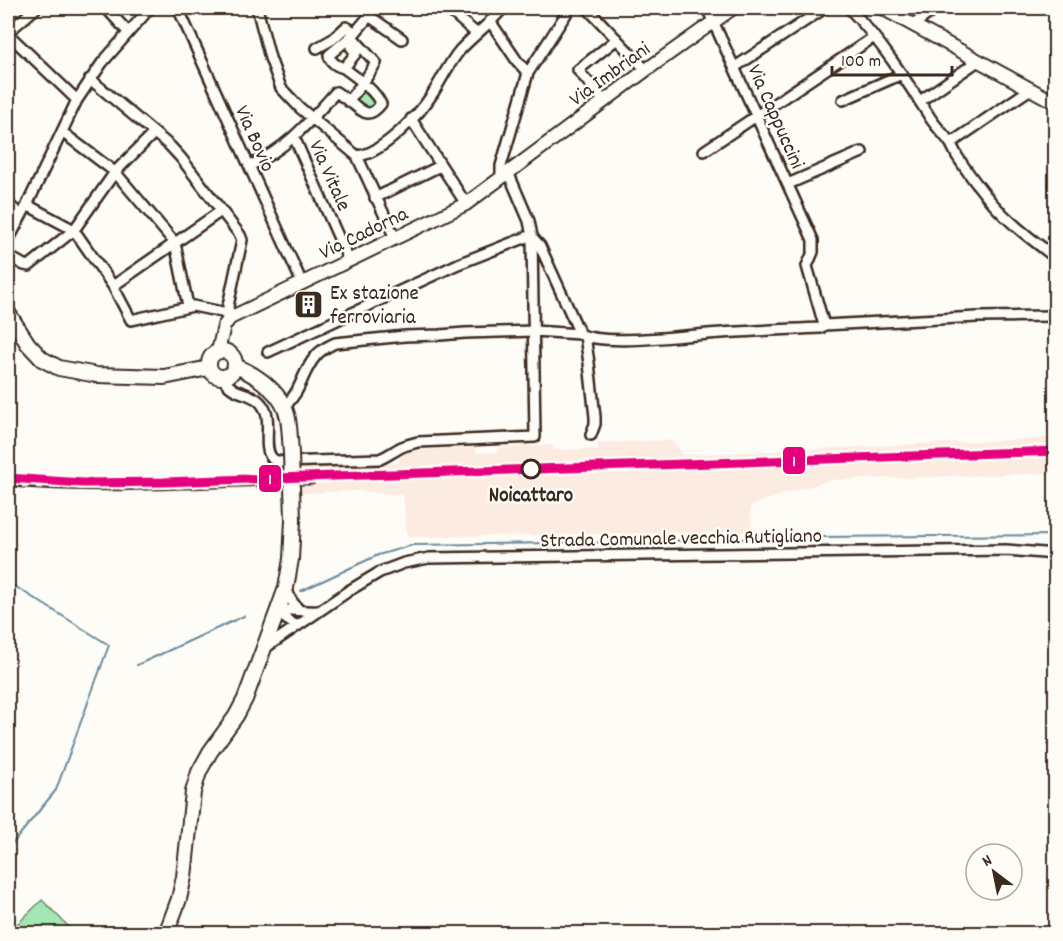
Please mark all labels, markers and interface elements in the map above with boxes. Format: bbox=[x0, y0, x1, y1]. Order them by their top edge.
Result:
street label: Via Imbriani bbox=[564, 36, 658, 115]
scale bar bbox=[832, 39, 952, 77]
text: 100 m bbox=[841, 50, 881, 75]
street label: Via Cappuccini bbox=[738, 60, 811, 174]
street label: Via Bovio bbox=[225, 101, 281, 177]
street label: Via Vitale bbox=[299, 136, 357, 216]
street label: Via Cadorna bbox=[315, 200, 415, 269]
place label: Ex stazione ferroviaria bbox=[330, 280, 419, 334]
building icon: Ex stazione ferroviaria bbox=[293, 288, 325, 320]
line badge: 1 bbox=[782, 446, 806, 475]
text: 1 bbox=[792, 451, 796, 474]
marker: Noicattaro bbox=[521, 459, 541, 479]
line badge: 1 bbox=[258, 464, 282, 493]
text: 1 bbox=[268, 469, 272, 492]
place label: Noicattaro bbox=[489, 482, 573, 512]
street label: Strada Comunale vecchia Rutigliano bbox=[540, 523, 822, 557]
north arrow bbox=[964, 842, 1024, 902]
text: N bbox=[978, 850, 997, 873]

